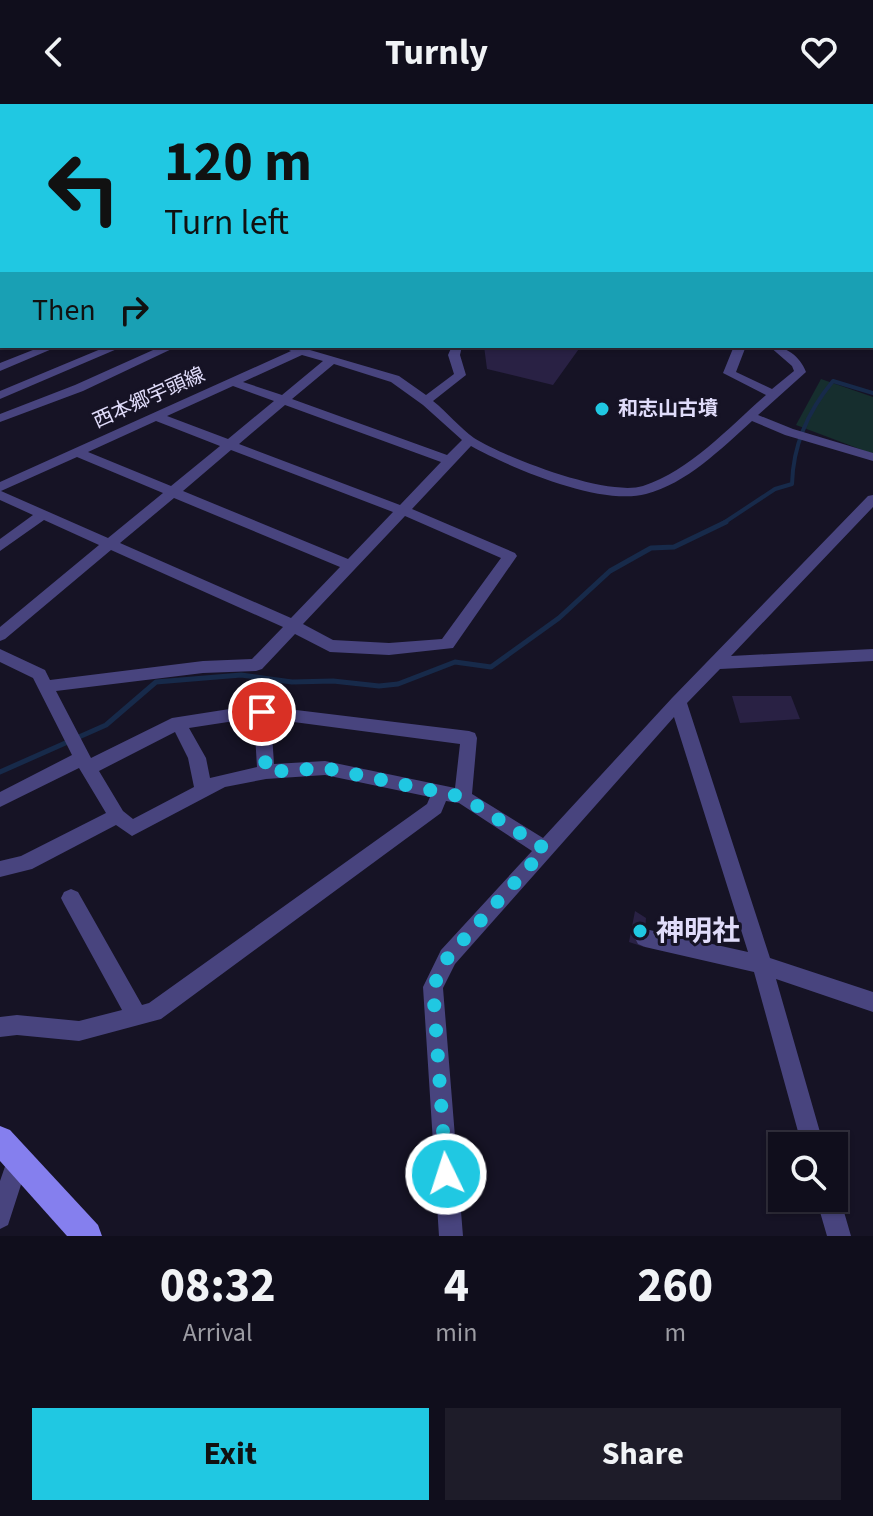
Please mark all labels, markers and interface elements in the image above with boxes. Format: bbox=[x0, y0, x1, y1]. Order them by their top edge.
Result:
text: Turnly bbox=[385, 27, 488, 78]
icon: back bbox=[32, 30, 76, 74]
icon: heart bbox=[797, 30, 841, 74]
text: 120 m bbox=[164, 123, 312, 202]
icon: left bbox=[32, 136, 136, 240]
text: Turn left bbox=[164, 197, 289, 248]
icon: right bbox=[112, 288, 156, 332]
text: Then bbox=[32, 289, 96, 332]
street label: 西本郷宇頭線 bbox=[88, 361, 210, 435]
place label: 和志山古墳 bbox=[618, 395, 718, 423]
marker: 和志山古墳 bbox=[593, 400, 611, 418]
pin bbox=[228, 678, 296, 746]
icon: arrive bbox=[240, 690, 284, 734]
place label: 神明社 bbox=[656, 911, 740, 951]
marker: 神明社 bbox=[631, 922, 649, 940]
position arrow bbox=[404, 1132, 488, 1216]
map controls bbox=[768, 1132, 848, 1212]
button: search bbox=[768, 1132, 848, 1212]
text: 08:32 bbox=[160, 1252, 276, 1320]
text: 4 bbox=[444, 1252, 469, 1320]
text: 260 bbox=[637, 1252, 713, 1320]
text: Arrival bbox=[183, 1314, 253, 1351]
text: min bbox=[435, 1314, 477, 1351]
text: m bbox=[664, 1314, 686, 1351]
button: Exit bbox=[32, 1408, 429, 1500]
button: Share bbox=[445, 1408, 841, 1500]

